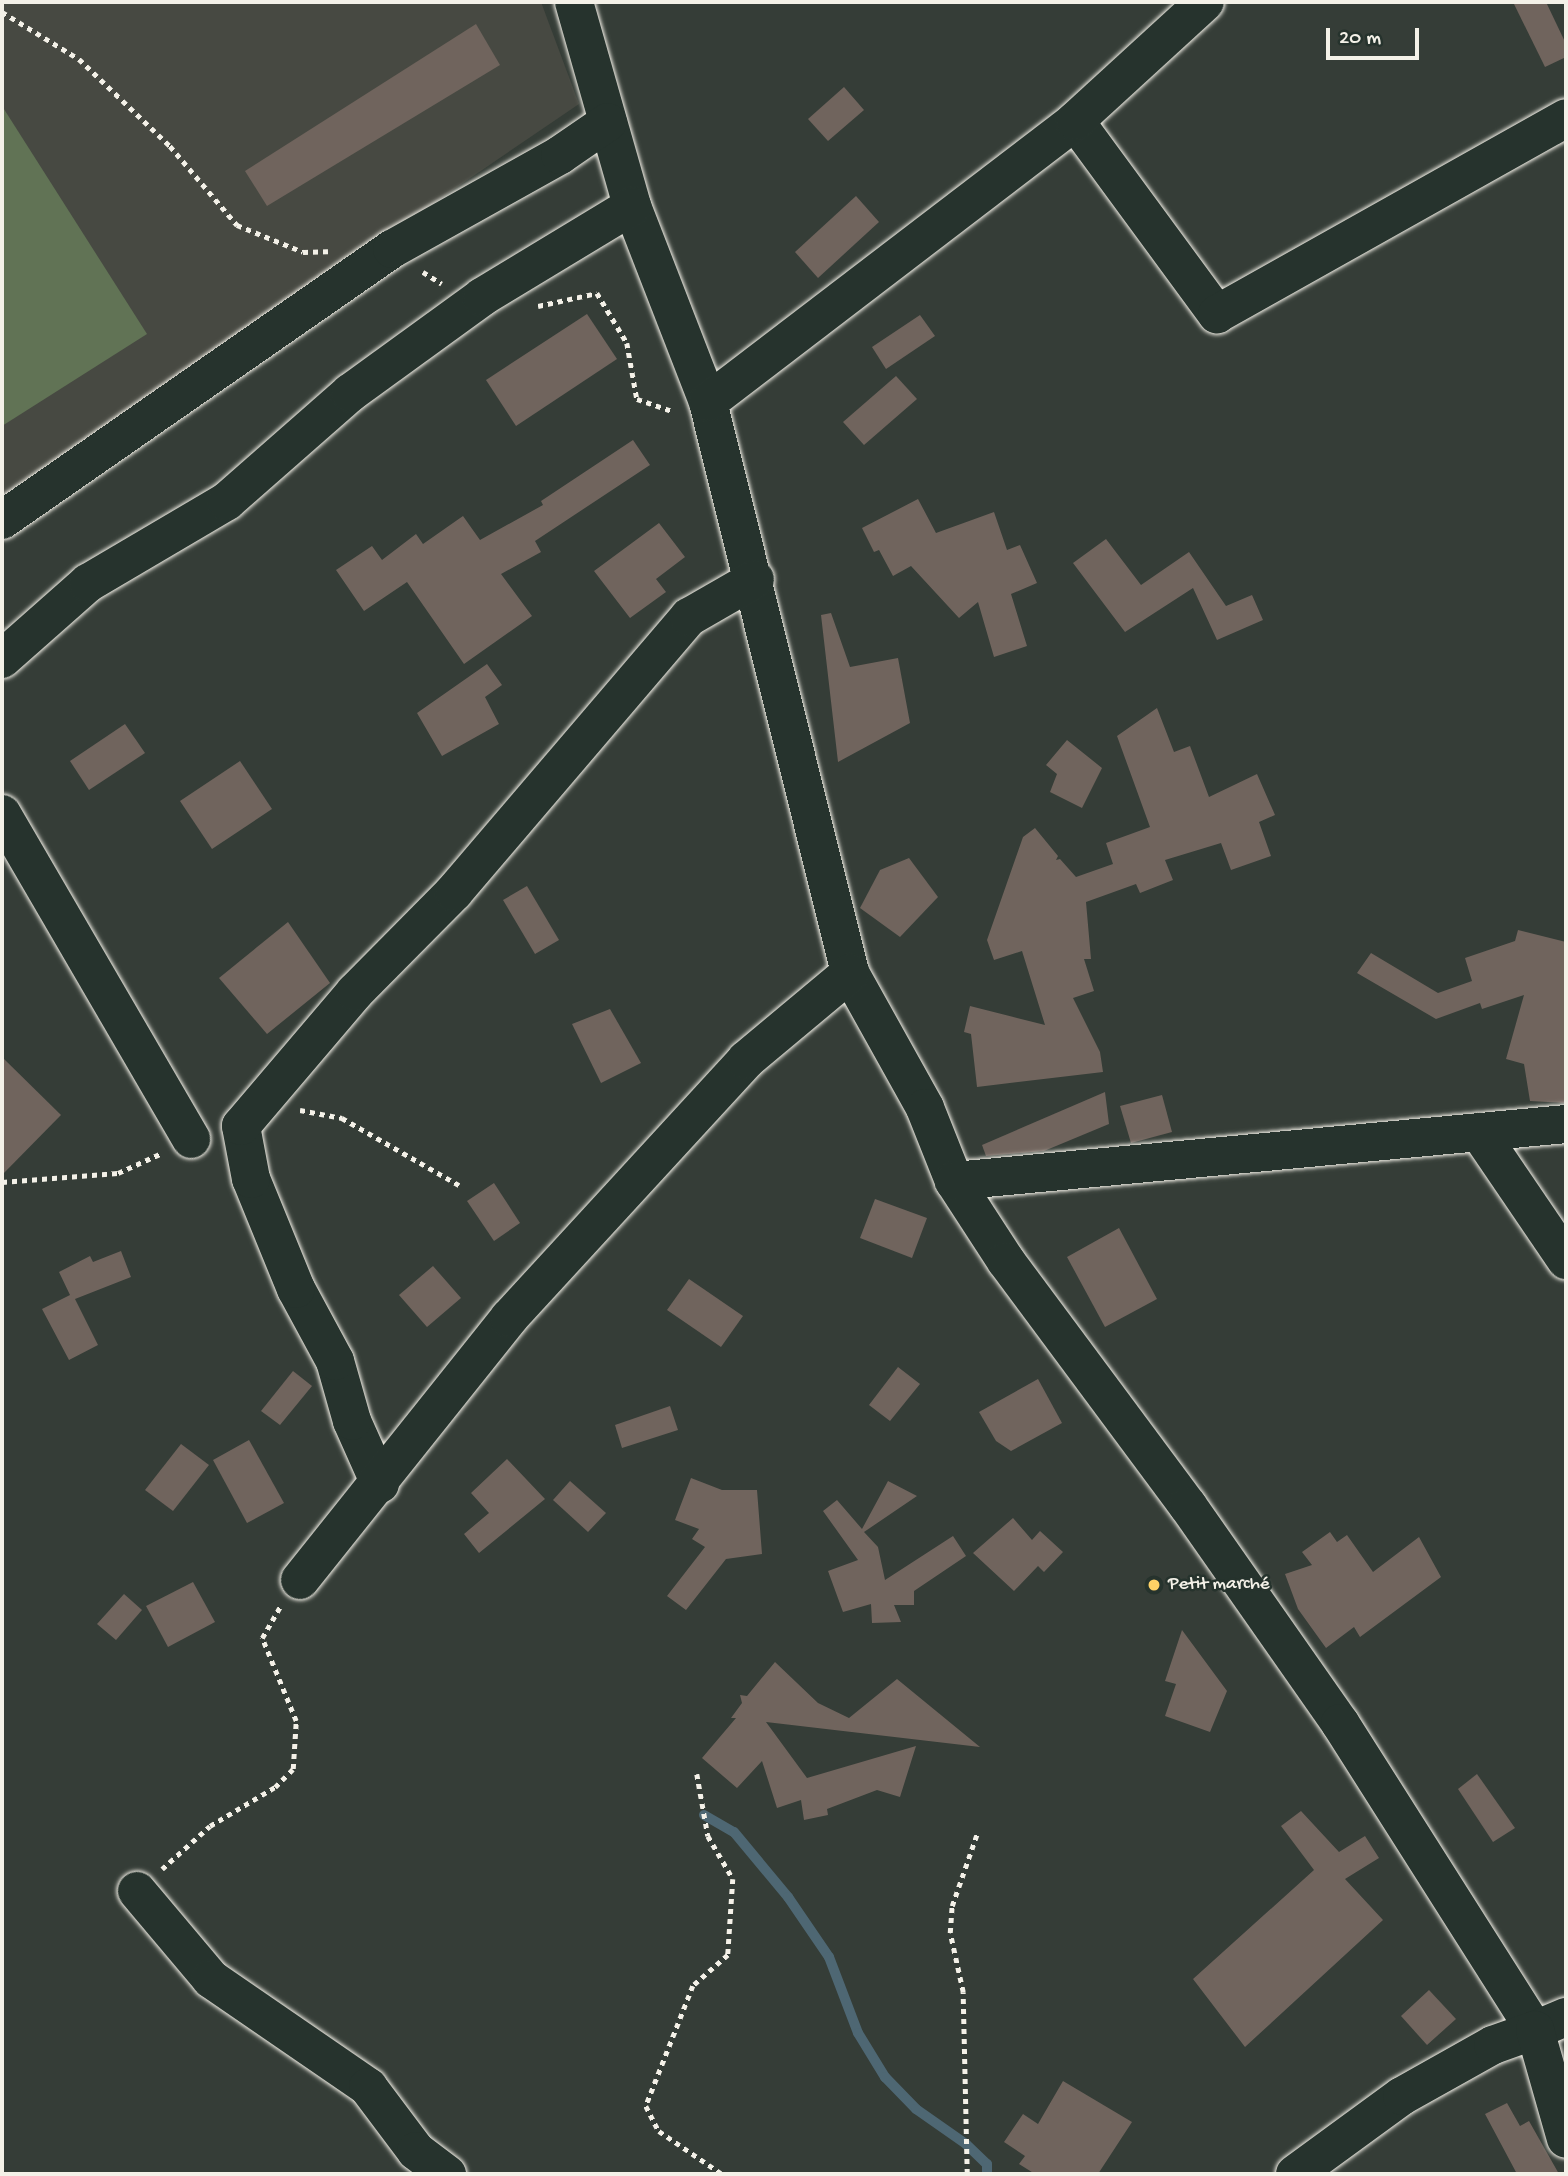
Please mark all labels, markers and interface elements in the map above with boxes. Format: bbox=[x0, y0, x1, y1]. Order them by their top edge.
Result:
scale bar bbox=[1330, 14, 1423, 58]
text: 20 m bbox=[1339, 27, 1381, 52]
place label: Petit marché bbox=[1168, 1574, 1270, 1596]
marker: Petit marché bbox=[1146, 1577, 1162, 1593]

